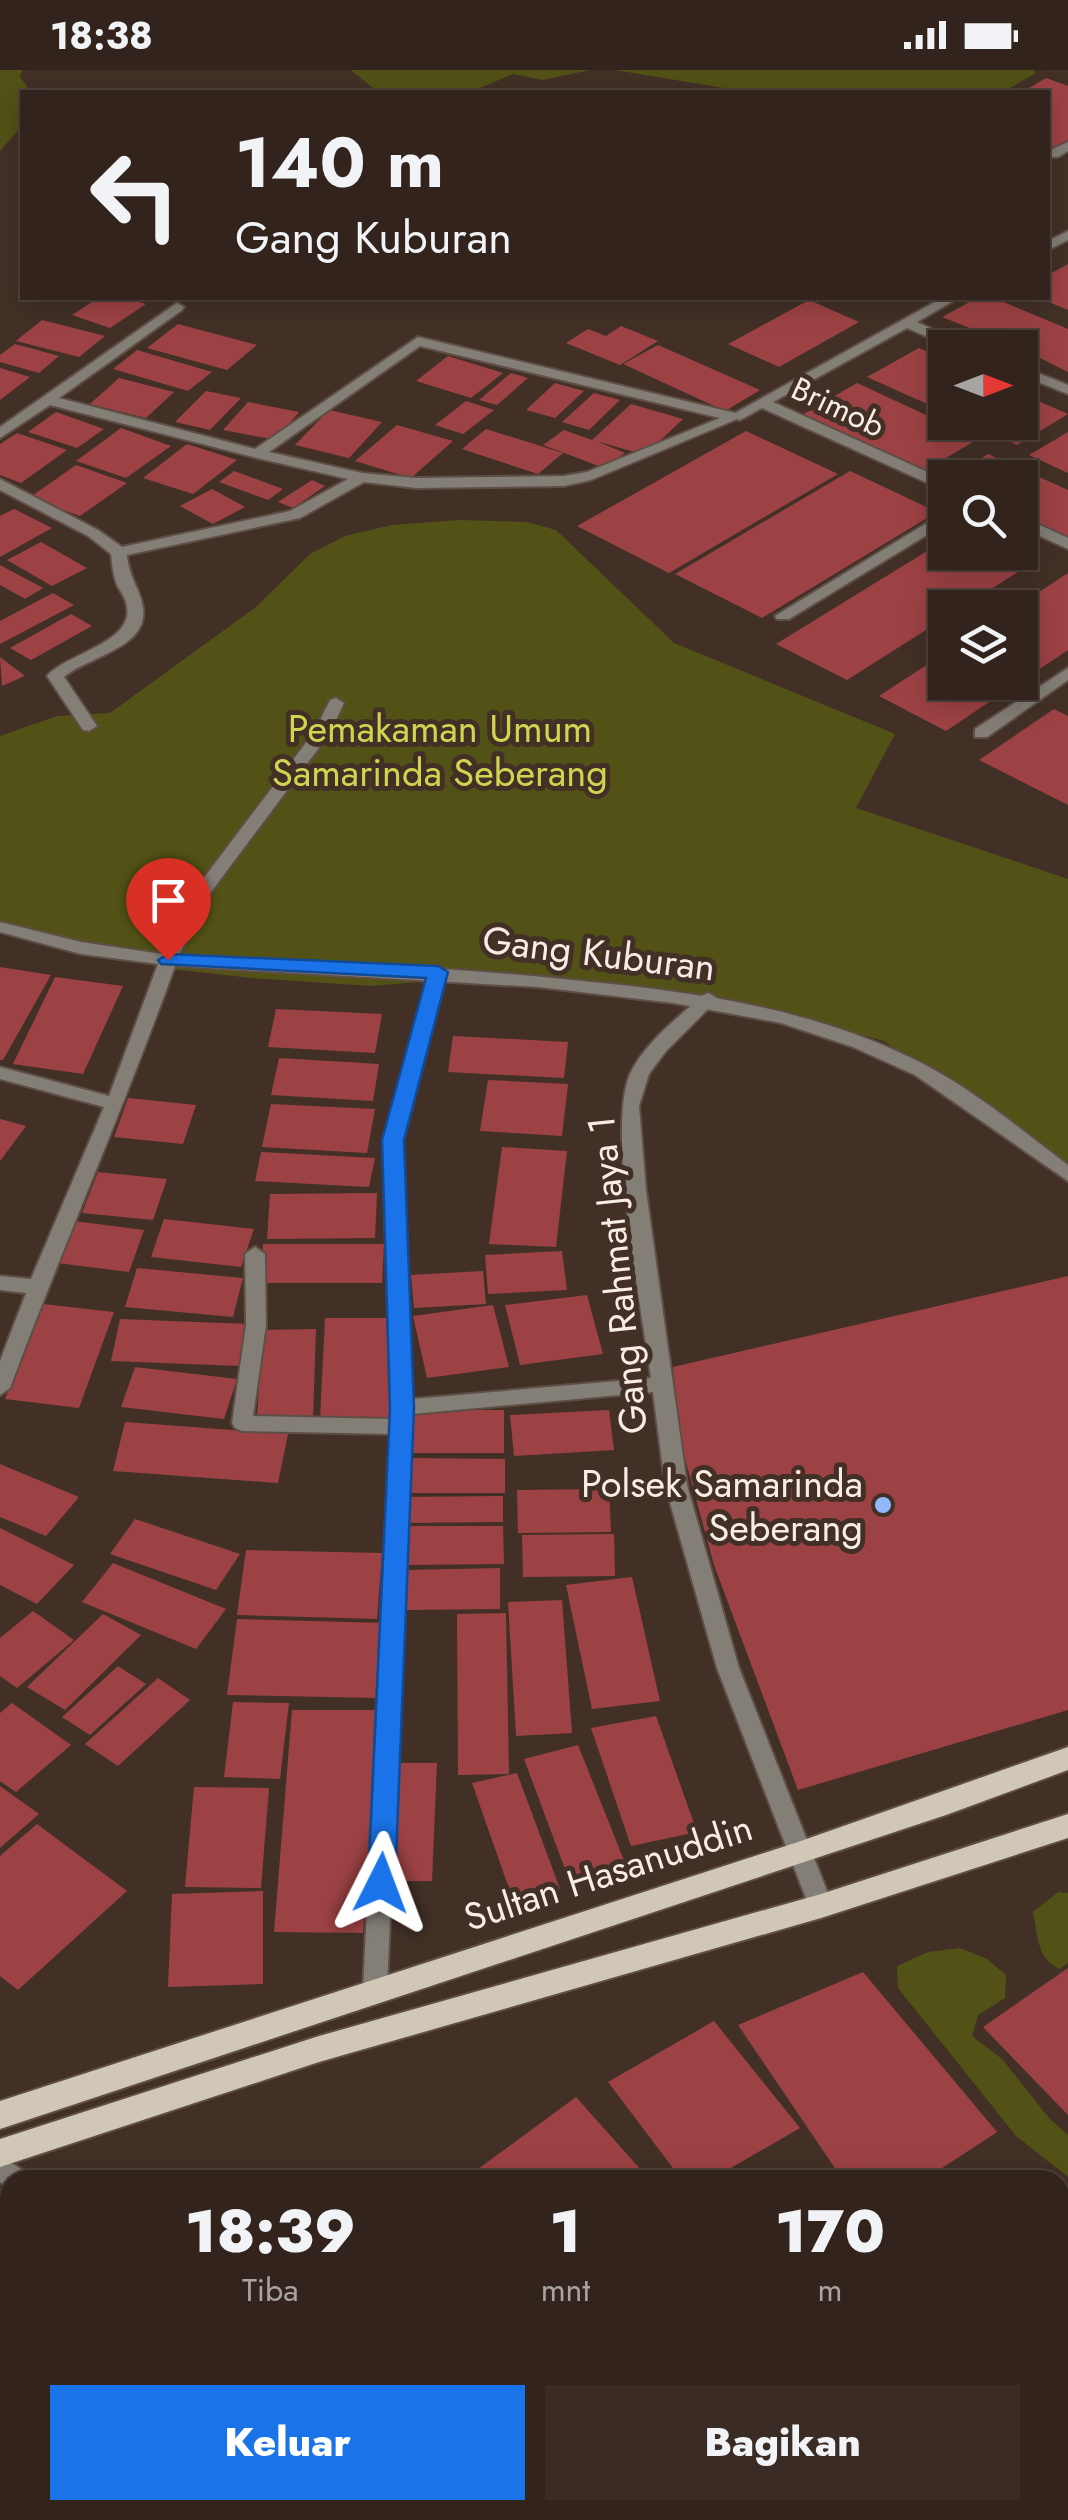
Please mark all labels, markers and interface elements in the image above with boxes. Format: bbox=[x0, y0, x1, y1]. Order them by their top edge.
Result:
text: 18:38 bbox=[50, 8, 153, 63]
text: 140 m bbox=[235, 112, 444, 213]
icon: left bbox=[70, 130, 200, 260]
text: Gang Kuburan bbox=[235, 205, 512, 270]
north arrow bbox=[928, 330, 1038, 440]
map controls bbox=[928, 330, 1038, 700]
street label: Brimob bbox=[784, 365, 892, 449]
button: search bbox=[928, 460, 1038, 570]
button: layers bbox=[928, 590, 1038, 700]
park label: Pemakaman Umum Samarinda Seberang bbox=[272, 701, 608, 800]
pin bbox=[126, 858, 211, 961]
icon: arrive bbox=[141, 873, 196, 928]
street label: Gang Kuburan bbox=[480, 911, 718, 995]
street label: Gang Rahmat Jaya 1 bbox=[573, 1113, 661, 1437]
place label: Polsek Samarinda Seberang bbox=[581, 1456, 863, 1555]
marker: Polsek Samarinda Seberang bbox=[872, 1494, 894, 1516]
street label: Sultan Hasanuddin bbox=[457, 1799, 759, 1945]
position arrow bbox=[329, 1831, 433, 1935]
text: 18:39 bbox=[185, 2188, 356, 2275]
text: 1 bbox=[550, 2188, 581, 2275]
text: 170 bbox=[775, 2188, 885, 2275]
text: Tiba bbox=[242, 2267, 299, 2313]
text: mnt bbox=[541, 2267, 590, 2313]
text: m bbox=[818, 2267, 843, 2313]
button: Keluar bbox=[50, 2385, 525, 2500]
button: Bagikan bbox=[545, 2385, 1020, 2500]

